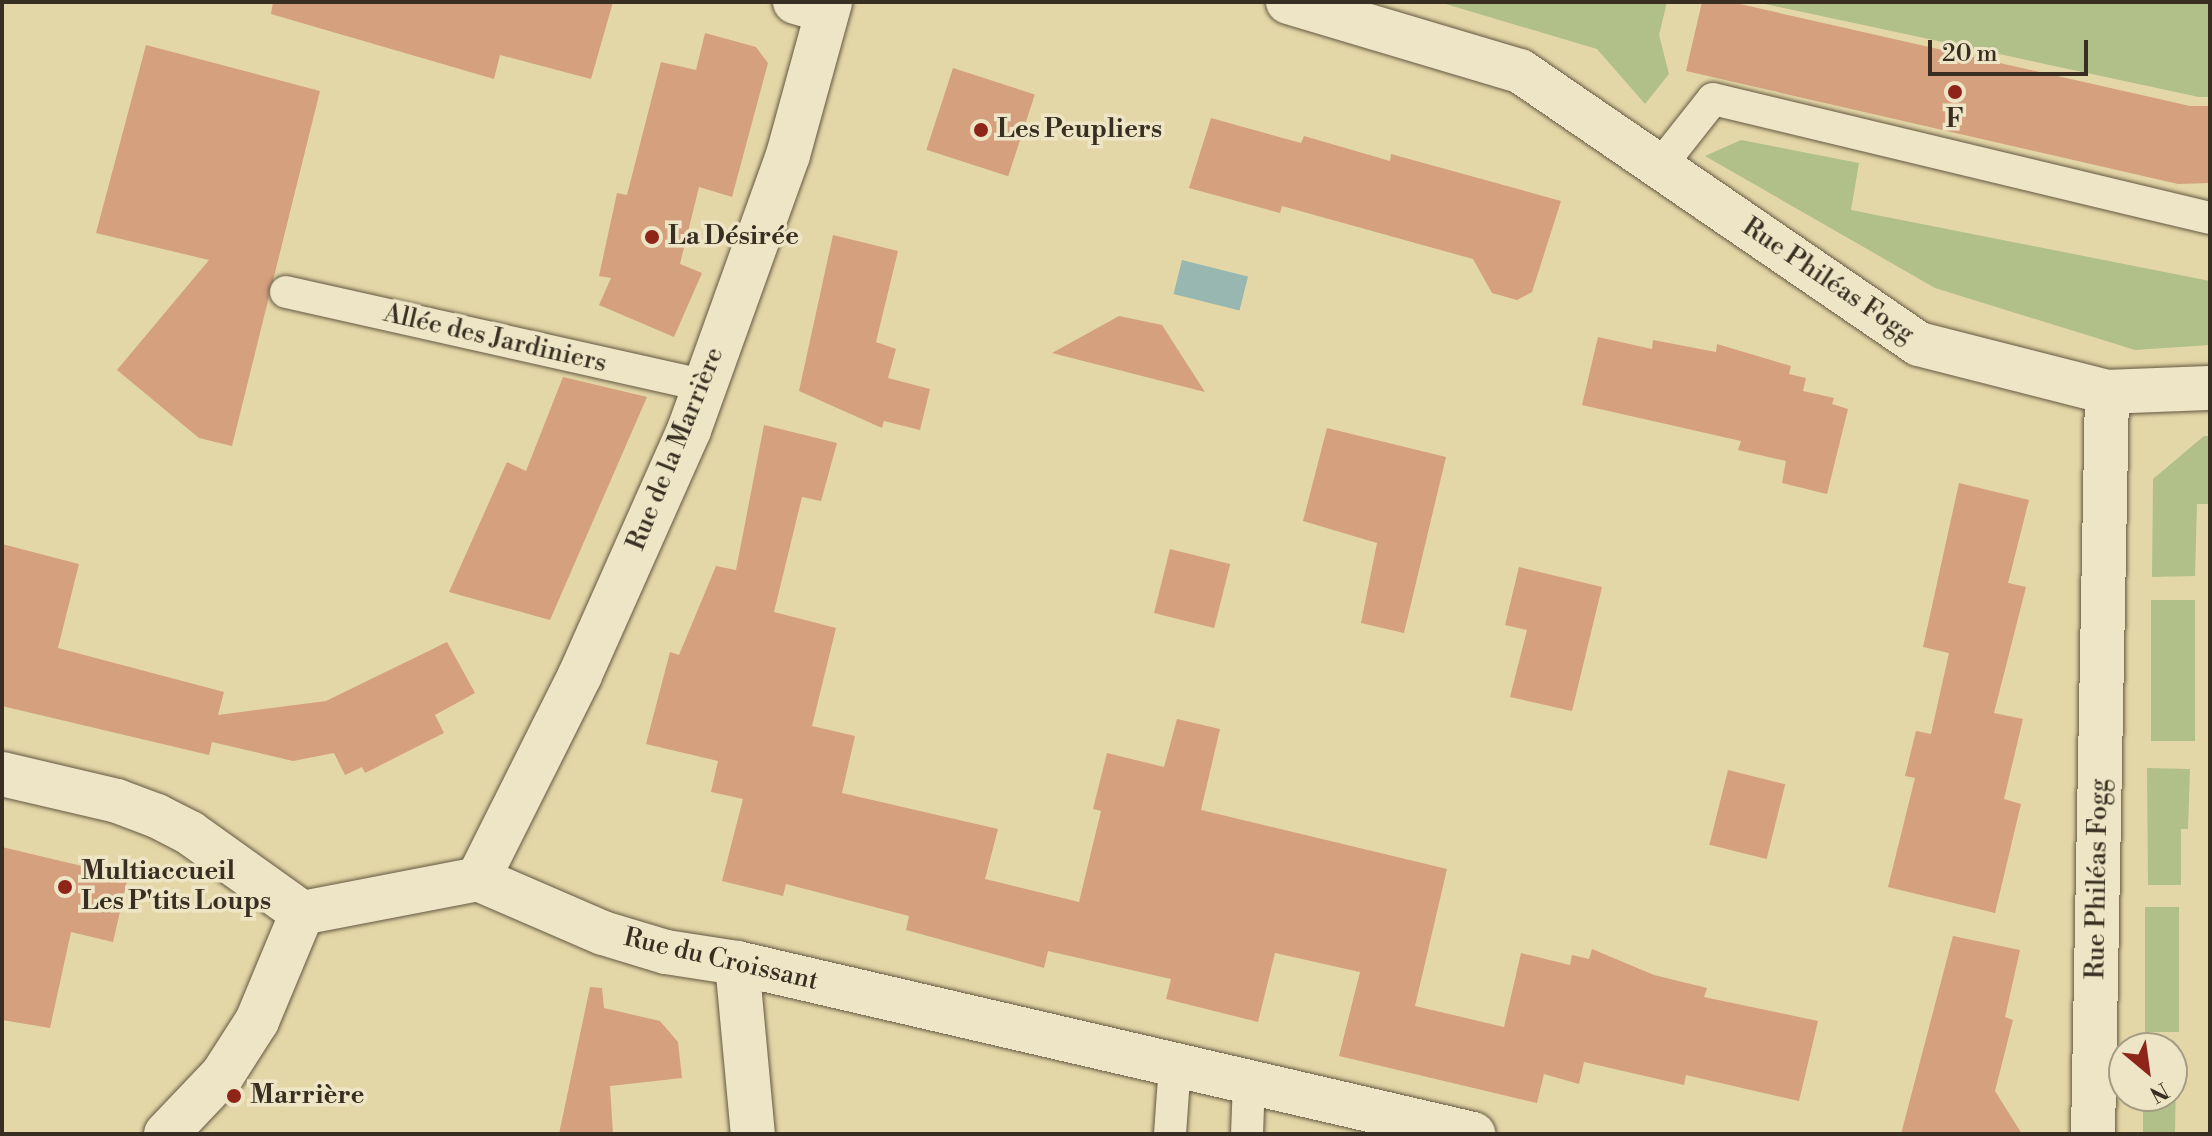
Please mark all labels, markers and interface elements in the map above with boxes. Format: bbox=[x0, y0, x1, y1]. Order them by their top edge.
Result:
scale bar bbox=[1932, 24, 2092, 74]
text: 20 m bbox=[1942, 39, 1998, 69]
marker: F bbox=[1946, 83, 1964, 101]
place label: F bbox=[1946, 104, 1964, 136]
place label: Les Peupliers bbox=[997, 114, 1162, 146]
marker: Les Peupliers bbox=[972, 121, 990, 139]
street label: Rue Philéas Fogg bbox=[1736, 212, 1920, 350]
place label: La Désirée bbox=[668, 221, 799, 253]
marker: La Désirée bbox=[643, 228, 661, 246]
street label: Allée des Jardiniers bbox=[380, 298, 610, 380]
street label: Rue de la Marrière bbox=[621, 343, 731, 555]
street label: Rue Philéas Fogg bbox=[2081, 778, 2115, 980]
place label: Multiaccueil Les P'tits Loups bbox=[81, 856, 271, 918]
marker: Multiaccueil Les P'tits Loups bbox=[56, 878, 74, 896]
street label: Rue du Croissant bbox=[621, 922, 821, 998]
north arrow bbox=[2108, 1032, 2188, 1112]
text: N bbox=[2145, 1076, 2173, 1108]
place label: Marrière bbox=[250, 1080, 364, 1112]
marker: Marrière bbox=[225, 1087, 243, 1105]

